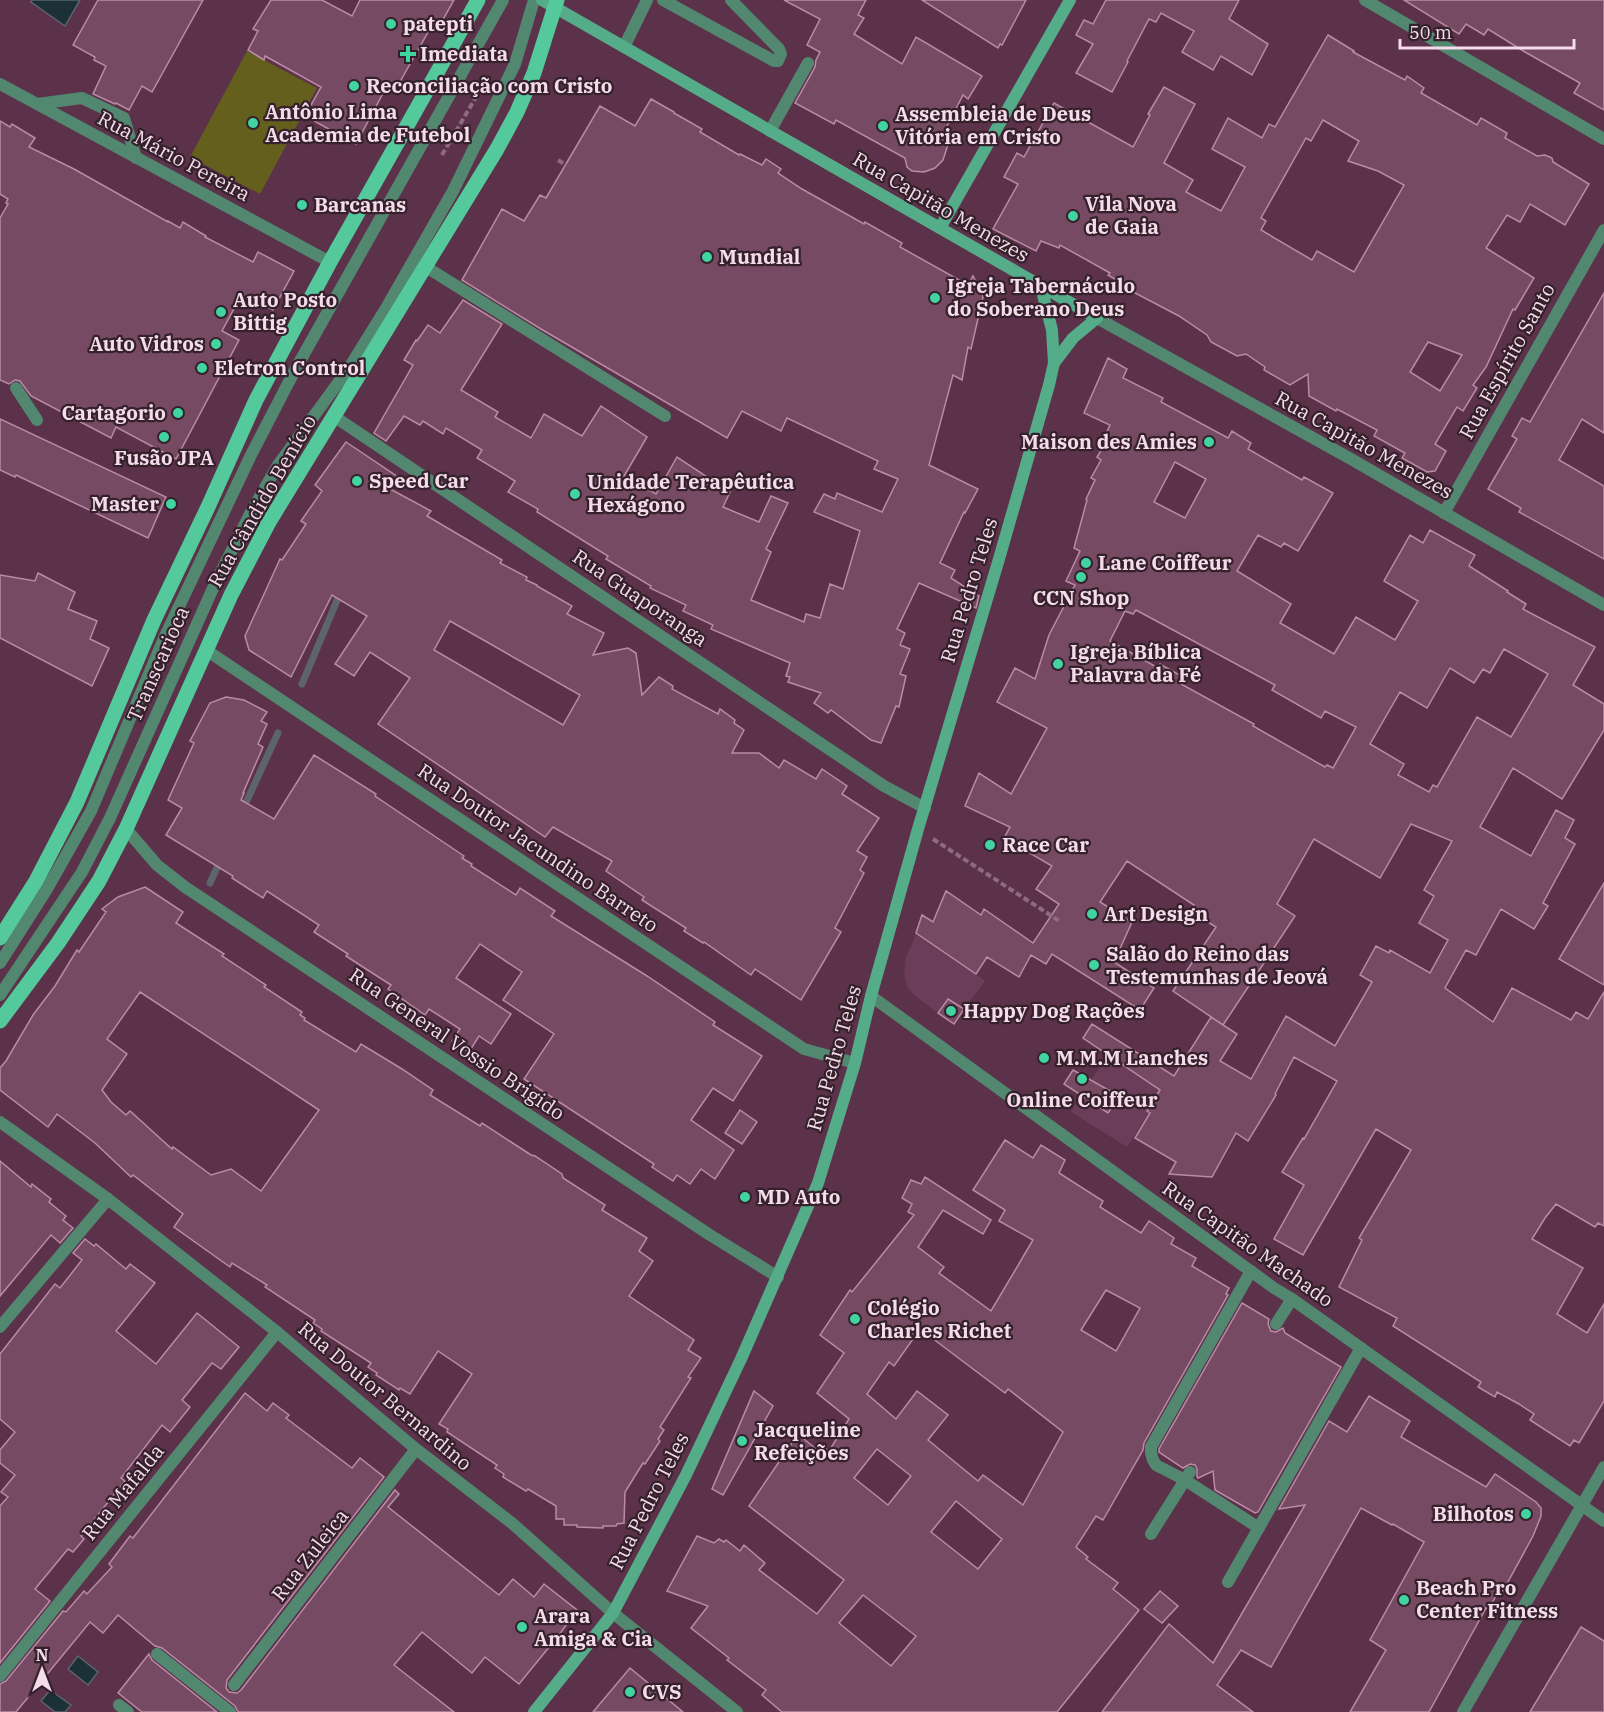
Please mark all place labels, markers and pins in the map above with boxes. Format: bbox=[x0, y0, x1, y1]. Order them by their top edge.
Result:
place label: patepti bbox=[403, 10, 473, 37]
marker: patepti bbox=[384, 17, 398, 31]
place label: Imediata bbox=[420, 40, 508, 67]
marker: Imediata bbox=[401, 47, 415, 61]
place label: Reconciliação com Cristo bbox=[366, 72, 612, 99]
marker: Reconciliação com Cristo bbox=[347, 79, 361, 93]
place label: Antônio Lima Academia de Futebol bbox=[265, 98, 470, 148]
place label: Assembleia de Deus Vitória em Cristo bbox=[895, 100, 1091, 150]
marker: Antônio Lima Academia de Futebol bbox=[246, 116, 260, 130]
marker: Assembleia de Deus Vitória em Cristo bbox=[876, 119, 890, 133]
place label: Vila Nova de Gaia bbox=[1085, 190, 1177, 240]
place label: Barcanas bbox=[314, 191, 406, 218]
marker: Barcanas bbox=[295, 198, 309, 212]
marker: Vila Nova de Gaia bbox=[1066, 209, 1080, 223]
place label: Mundial bbox=[719, 243, 800, 270]
marker: Mundial bbox=[700, 250, 714, 264]
place label: Igreja Tabernáculo do Soberano Deus bbox=[947, 272, 1135, 322]
place label: Auto Posto Bittig bbox=[233, 286, 337, 336]
marker: Igreja Tabernáculo do Soberano Deus bbox=[928, 291, 942, 305]
marker: Auto Posto Bittig bbox=[214, 305, 228, 319]
place label: Auto Vidros bbox=[89, 330, 204, 357]
marker: Auto Vidros bbox=[209, 337, 223, 351]
place label: Eletron Control bbox=[214, 354, 365, 381]
marker: Eletron Control bbox=[195, 361, 209, 375]
place label: Cartagorio bbox=[61, 399, 166, 426]
marker: Cartagorio bbox=[171, 406, 185, 420]
place label: Maison des Amies bbox=[1021, 428, 1197, 455]
marker: Fusão JPA bbox=[157, 430, 171, 444]
marker: Maison des Amies bbox=[1202, 435, 1216, 449]
place label: Fusão JPA bbox=[114, 444, 214, 471]
place label: Speed Car bbox=[369, 467, 469, 494]
place label: Unidade Terapêutica Hexágono bbox=[587, 468, 794, 518]
marker: Speed Car bbox=[350, 474, 364, 488]
marker: Unidade Terapêutica Hexágono bbox=[568, 487, 582, 501]
place label: Master bbox=[91, 490, 159, 517]
marker: Master bbox=[164, 497, 178, 511]
place label: Lane Coiffeur bbox=[1098, 549, 1232, 576]
marker: Lane Coiffeur bbox=[1079, 556, 1093, 570]
marker: CCN Shop bbox=[1074, 570, 1088, 584]
place label: CCN Shop bbox=[1033, 584, 1129, 611]
place label: Igreja Bíblica Palavra da Fé bbox=[1070, 638, 1202, 688]
marker: Igreja Bíblica Palavra da Fé bbox=[1051, 657, 1065, 671]
place label: Race Car bbox=[1002, 831, 1089, 858]
marker: Race Car bbox=[983, 838, 997, 852]
place label: Art Design bbox=[1104, 900, 1208, 927]
marker: Art Design bbox=[1085, 907, 1099, 921]
place label: Salão do Reino das Testemunhas de Jeová bbox=[1106, 940, 1328, 990]
marker: Salão do Reino das Testemunhas de Jeová bbox=[1087, 958, 1101, 972]
place label: Happy Dog Rações bbox=[963, 997, 1145, 1024]
marker: Happy Dog Rações bbox=[944, 1004, 958, 1018]
place label: M.M.M Lanches bbox=[1056, 1044, 1208, 1071]
marker: M.M.M Lanches bbox=[1037, 1051, 1051, 1065]
marker: Online Coiffeur bbox=[1075, 1072, 1089, 1086]
place label: Online Coiffeur bbox=[1006, 1086, 1158, 1113]
place label: MD Auto bbox=[757, 1183, 840, 1210]
marker: MD Auto bbox=[738, 1190, 752, 1204]
place label: Colégio Charles Richet bbox=[867, 1294, 1012, 1344]
marker: Colégio Charles Richet bbox=[848, 1312, 862, 1326]
place label: Jacqueline Refeições bbox=[754, 1416, 861, 1466]
marker: Jacqueline Refeições bbox=[735, 1434, 749, 1448]
place label: Bilhotos bbox=[1433, 1500, 1514, 1527]
marker: Bilhotos bbox=[1519, 1507, 1533, 1521]
place label: Beach Pro Center Fitness bbox=[1416, 1574, 1558, 1624]
marker: Beach Pro Center Fitness bbox=[1397, 1593, 1411, 1607]
place label: Arara Amiga & Cia bbox=[534, 1602, 653, 1652]
marker: Arara Amiga & Cia bbox=[515, 1620, 529, 1634]
place label: CVS bbox=[642, 1678, 682, 1705]
marker: CVS bbox=[623, 1685, 637, 1699]

